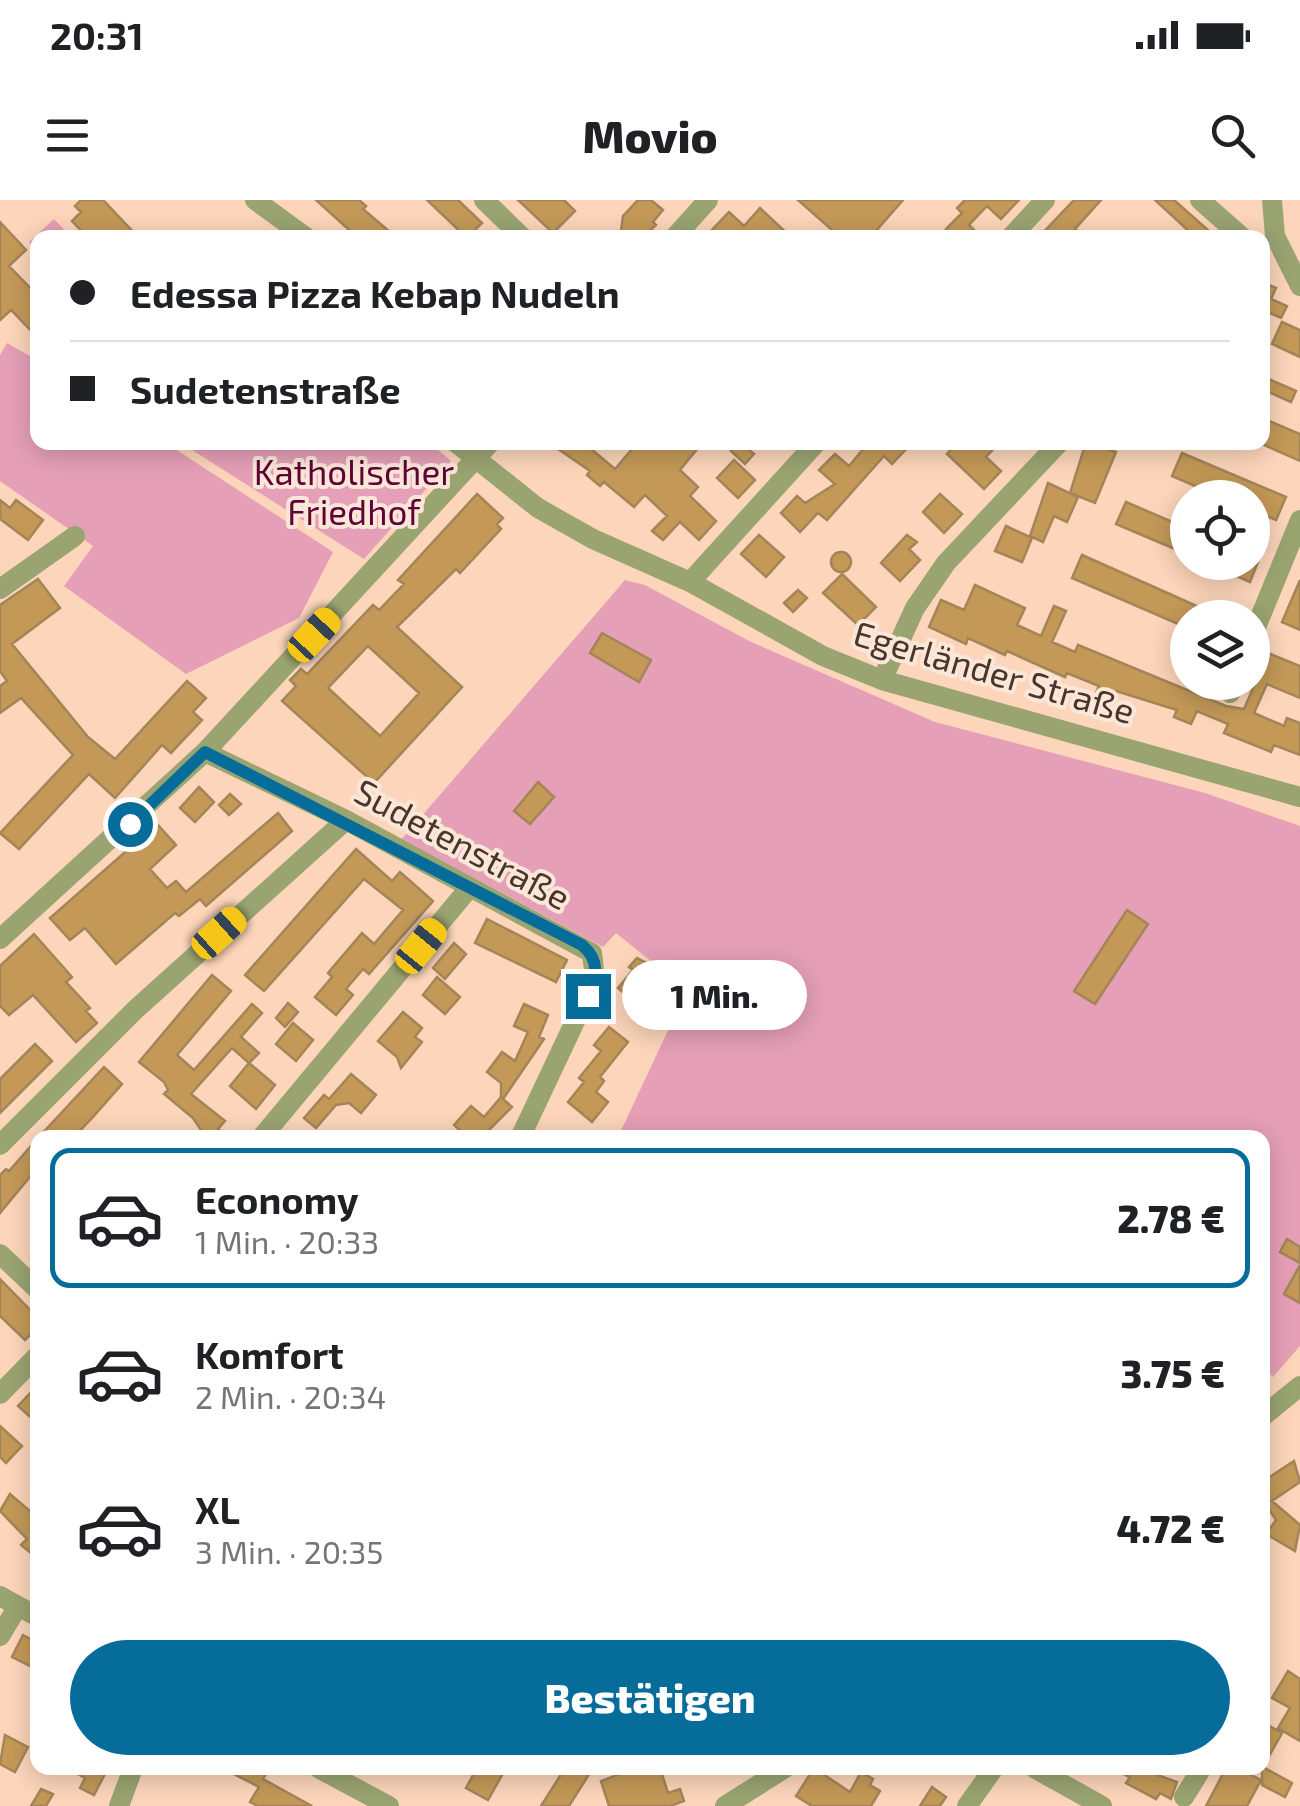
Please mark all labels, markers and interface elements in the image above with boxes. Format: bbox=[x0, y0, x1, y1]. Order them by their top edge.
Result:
text: 20:31 bbox=[50, 12, 144, 58]
icon: menu bbox=[40, 108, 95, 163]
text: Movio bbox=[582, 108, 718, 162]
icon: search bbox=[1205, 108, 1260, 163]
text: Edessa Pizza Kebap Nudeln bbox=[130, 270, 620, 316]
text: Sudetenstraße bbox=[130, 366, 401, 412]
park label: Katholischer Friedhof bbox=[254, 450, 454, 532]
map controls bbox=[1170, 480, 1270, 700]
button: locate bbox=[1170, 480, 1270, 580]
button: layers bbox=[1170, 600, 1270, 700]
car bbox=[283, 603, 345, 667]
street label: Egerländer Straße bbox=[849, 611, 1140, 731]
street label: Sudetenstraße bbox=[348, 769, 578, 918]
route start bbox=[108, 802, 153, 847]
car bbox=[187, 902, 251, 964]
car bbox=[390, 913, 452, 979]
callout: 1 Min. bbox=[623, 961, 808, 1031]
route end bbox=[566, 974, 611, 1019]
text: 1 Min. bbox=[670, 976, 759, 1014]
icon: car bbox=[75, 1173, 165, 1263]
text: Economy bbox=[195, 1176, 359, 1222]
text: 2.78 € bbox=[1117, 1195, 1225, 1241]
text: 1 Min. · 20:33 bbox=[195, 1222, 379, 1260]
icon: car bbox=[75, 1328, 165, 1418]
text: Komfort bbox=[195, 1331, 344, 1377]
text: 3.75 € bbox=[1121, 1350, 1225, 1396]
text: 2 Min. · 20:34 bbox=[195, 1377, 386, 1415]
icon: car bbox=[75, 1483, 165, 1573]
text: XL bbox=[195, 1486, 240, 1532]
text: 4.72 € bbox=[1117, 1505, 1225, 1551]
text: 3 Min. · 20:35 bbox=[195, 1532, 383, 1570]
button: Bestätigen bbox=[70, 1640, 1230, 1755]

